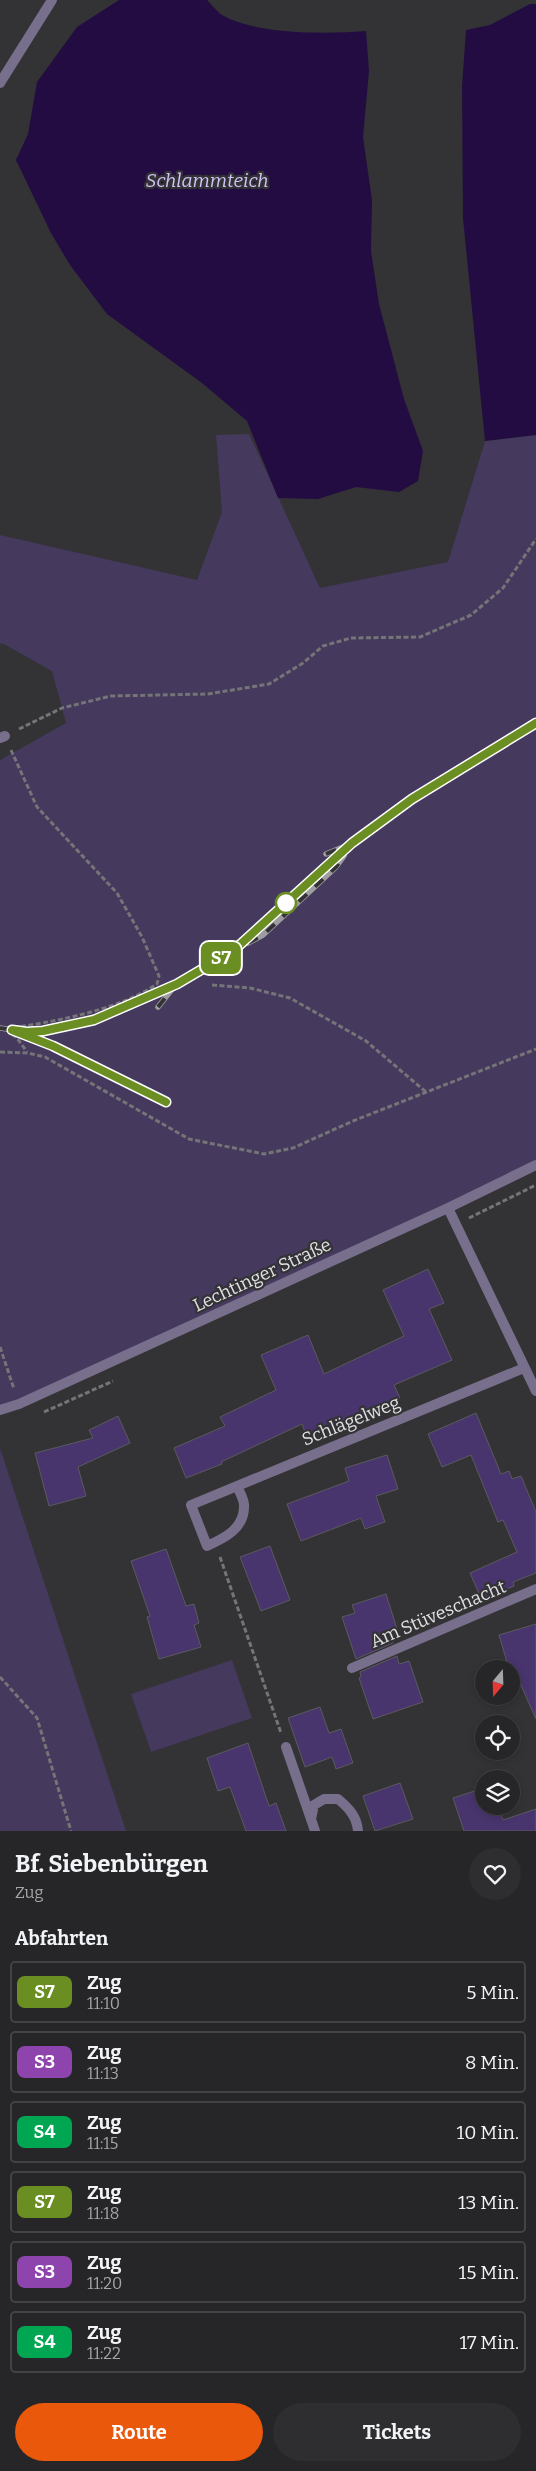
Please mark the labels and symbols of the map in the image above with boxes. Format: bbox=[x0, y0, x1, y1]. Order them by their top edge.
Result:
water label: Schlammteich bbox=[146, 169, 268, 192]
unlabelled marker bbox=[275, 892, 297, 914]
line badge: S7 bbox=[198, 942, 244, 974]
street label: Lechtinger Straße bbox=[189, 1233, 335, 1317]
street label: Schlägelweg bbox=[299, 1391, 403, 1451]
street label: Am Stüveschacht bbox=[367, 1575, 510, 1653]
north arrow bbox=[475, 1660, 520, 1705]

